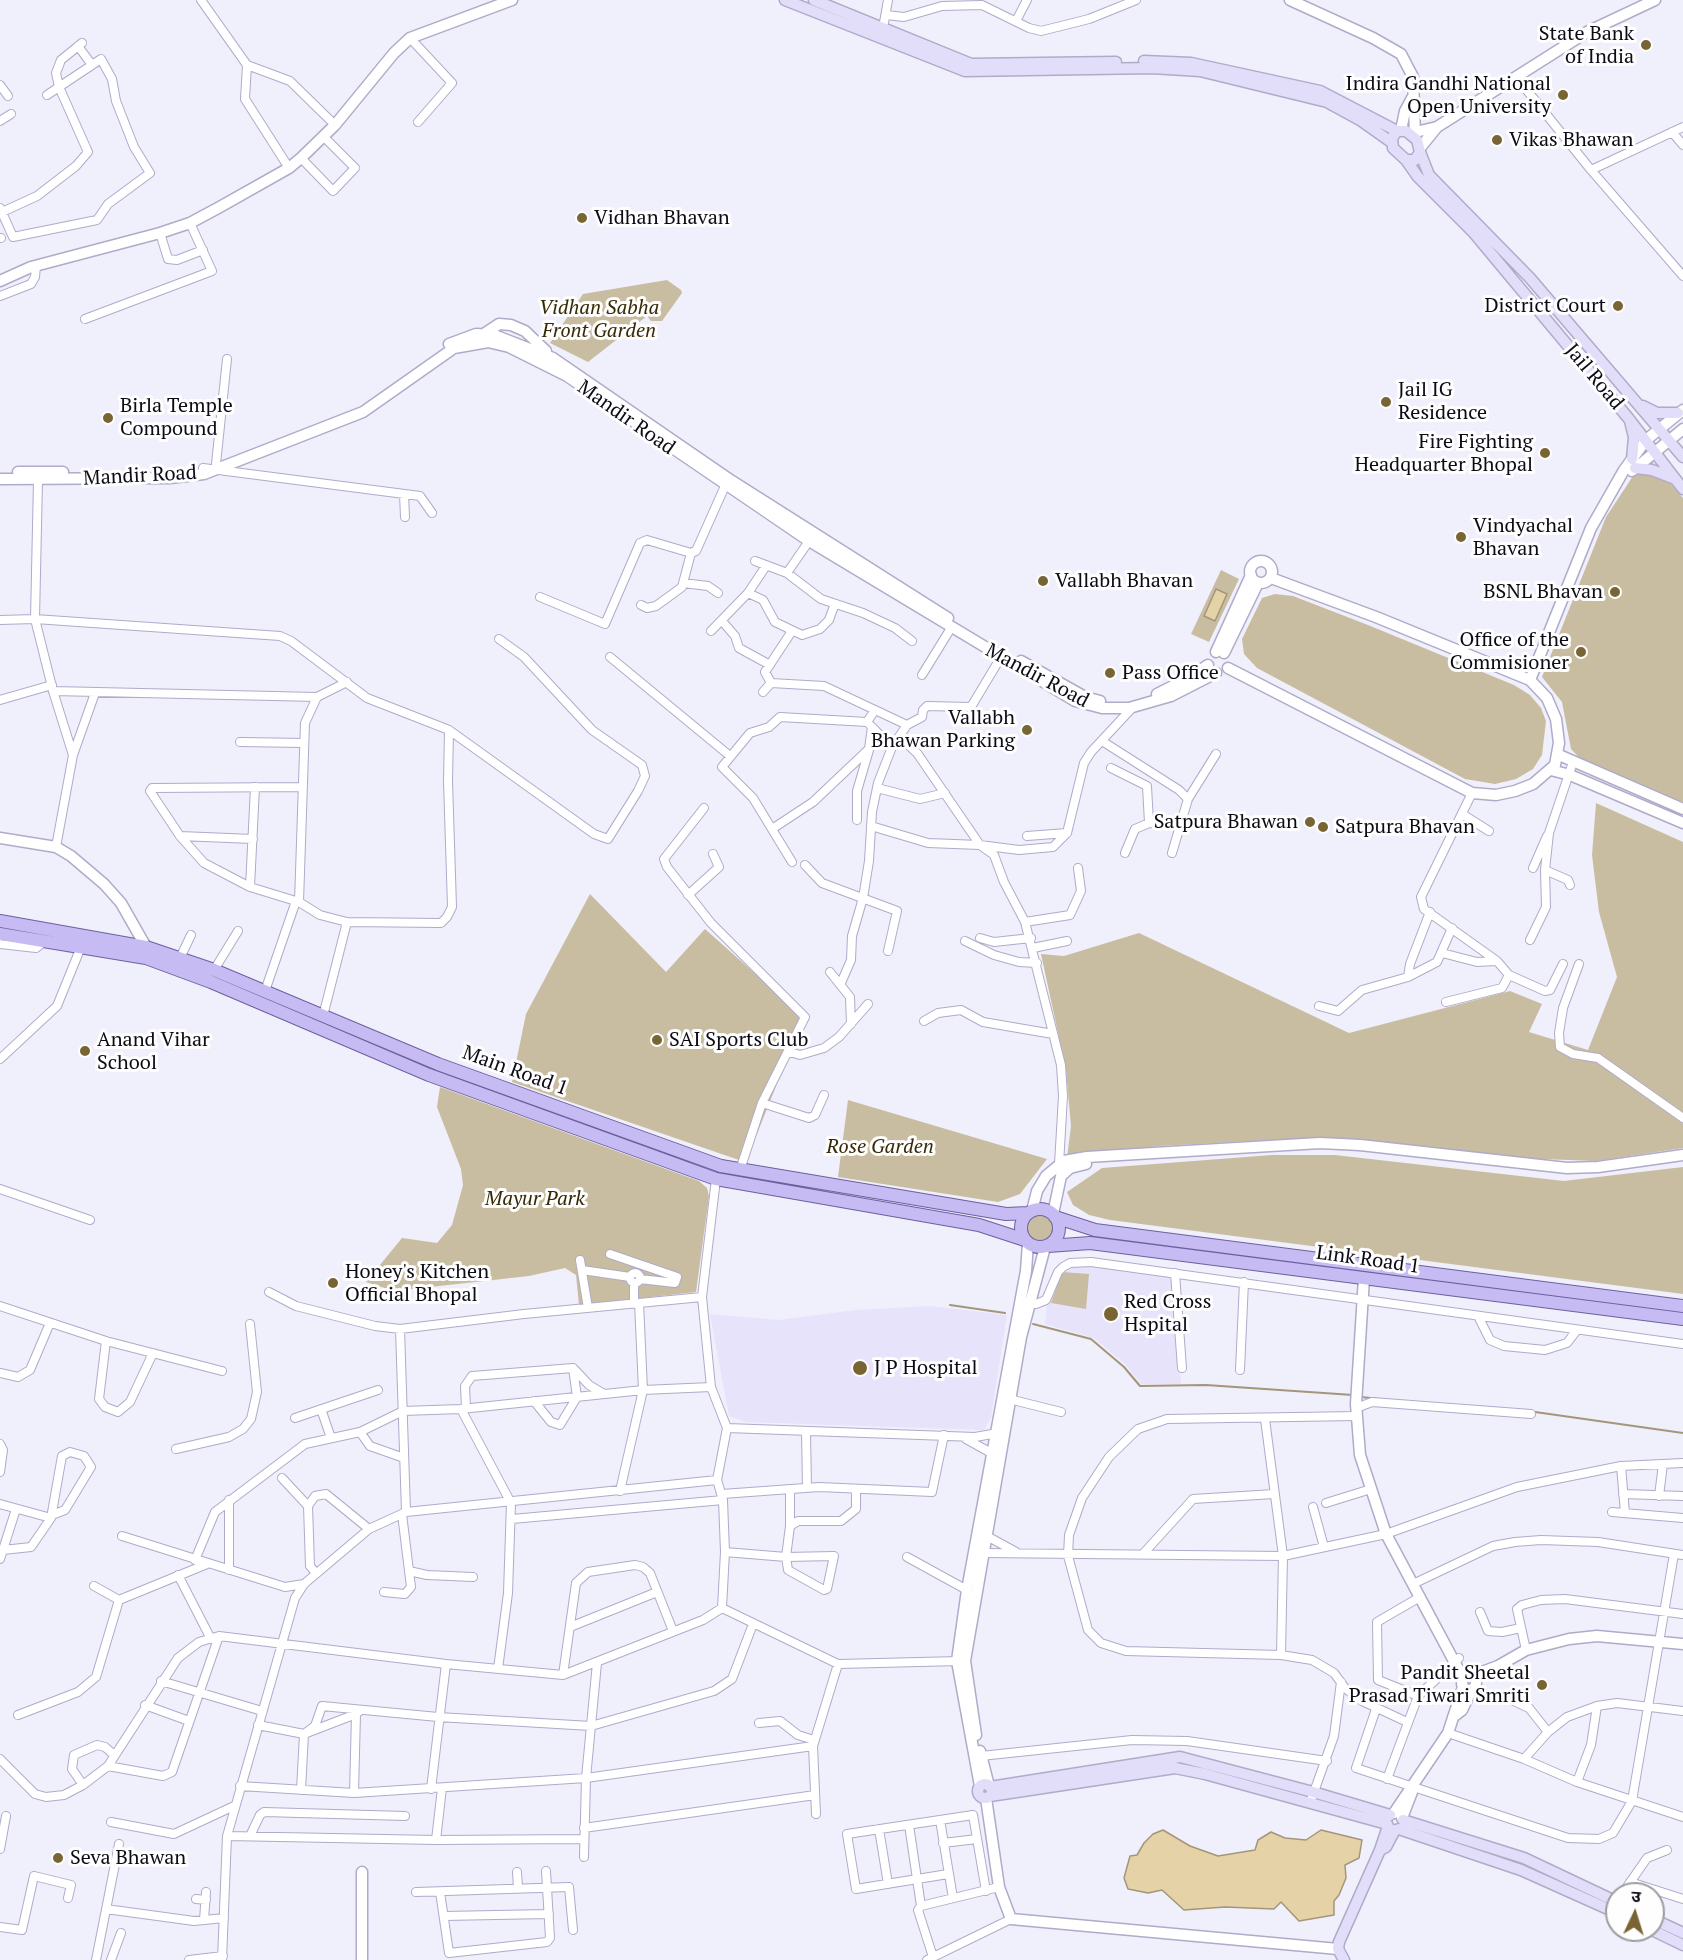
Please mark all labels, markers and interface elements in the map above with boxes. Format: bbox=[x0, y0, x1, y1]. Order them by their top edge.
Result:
place label: State Bank of India bbox=[1539, 22, 1634, 69]
marker: State Bank of India bbox=[1639, 38, 1653, 52]
place label: Indira Gandhi National Open University bbox=[1346, 72, 1551, 119]
marker: Indira Gandhi National Open University bbox=[1556, 88, 1570, 102]
place label: Vikas Bhawan bbox=[1509, 128, 1633, 152]
marker: Vikas Bhawan bbox=[1490, 133, 1504, 147]
place label: Vidhan Bhavan bbox=[594, 206, 730, 230]
marker: Vidhan Bhavan bbox=[575, 211, 589, 225]
place label: District Court bbox=[1484, 294, 1606, 318]
park label: Vidhan Sabha Front Garden bbox=[539, 296, 659, 343]
marker: District Court bbox=[1611, 299, 1625, 313]
street label: Jail Road bbox=[1560, 339, 1628, 415]
street label: Mandir Road bbox=[573, 376, 679, 460]
place label: Jail IG Residence bbox=[1398, 378, 1487, 425]
place label: Birla Temple Compound bbox=[120, 394, 233, 441]
marker: Jail IG Residence bbox=[1379, 395, 1393, 409]
marker: Birla Temple Compound bbox=[101, 411, 115, 425]
place label: Fire Fighting Headquarter Bhopal bbox=[1354, 430, 1533, 477]
marker: Fire Fighting Headquarter Bhopal bbox=[1538, 446, 1552, 460]
street label: Mandir Road bbox=[83, 461, 197, 491]
place label: Vindyachal Bhavan bbox=[1473, 514, 1573, 561]
marker: Vindyachal Bhavan bbox=[1454, 530, 1468, 544]
place label: Vallabh Bhavan bbox=[1055, 569, 1193, 593]
marker: Vallabh Bhavan bbox=[1036, 574, 1050, 588]
place label: BSNL Bhavan bbox=[1483, 580, 1603, 604]
marker: BSNL Bhavan bbox=[1608, 585, 1622, 599]
place label: Office of the Commisioner bbox=[1450, 628, 1569, 675]
street label: Mandir Road bbox=[981, 639, 1093, 713]
marker: Office of the Commisioner bbox=[1574, 645, 1588, 659]
place label: Pass Office bbox=[1122, 661, 1219, 685]
marker: Pass Office bbox=[1103, 666, 1117, 680]
place label: Vallabh Bhawan Parking bbox=[871, 706, 1015, 753]
marker: Vallabh Bhawan Parking bbox=[1020, 723, 1034, 737]
place label: Satpura Bhawan bbox=[1154, 810, 1298, 834]
marker: Satpura Bhawan bbox=[1303, 815, 1317, 829]
place label: Satpura Bhavan bbox=[1335, 815, 1475, 839]
marker: Satpura Bhavan bbox=[1316, 820, 1330, 834]
place label: Anand Vihar School bbox=[97, 1028, 210, 1075]
place label: SAI Sports Club bbox=[669, 1028, 808, 1052]
marker: SAI Sports Club bbox=[650, 1033, 664, 1047]
street label: Main Road 1 bbox=[459, 1041, 571, 1101]
marker: Anand Vihar School bbox=[78, 1044, 92, 1058]
park label: Rose Garden bbox=[826, 1135, 934, 1159]
park label: Mayur Park bbox=[485, 1187, 585, 1211]
street label: Link Road 1 bbox=[1315, 1241, 1421, 1279]
place label: Honey's Kitchen Official Bhopal bbox=[345, 1260, 489, 1307]
marker: Honey's Kitchen Official Bhopal bbox=[326, 1276, 340, 1290]
place label: Red Cross Hspital bbox=[1124, 1290, 1211, 1337]
marker: Red Cross Hspital bbox=[1102, 1305, 1120, 1323]
place label: J P Hospital bbox=[874, 1356, 978, 1380]
marker: J P Hospital bbox=[851, 1359, 869, 1377]
place label: Pandit Sheetal Prasad Tiwari Smriti bbox=[1349, 1661, 1530, 1708]
marker: Pandit Sheetal Prasad Tiwari Smriti bbox=[1535, 1678, 1549, 1692]
place label: Seva Bhawan bbox=[70, 1846, 186, 1870]
marker: Seva Bhawan bbox=[51, 1851, 65, 1865]
north arrow bbox=[1605, 1882, 1665, 1942]
text: उ bbox=[1631, 1885, 1642, 1907]

